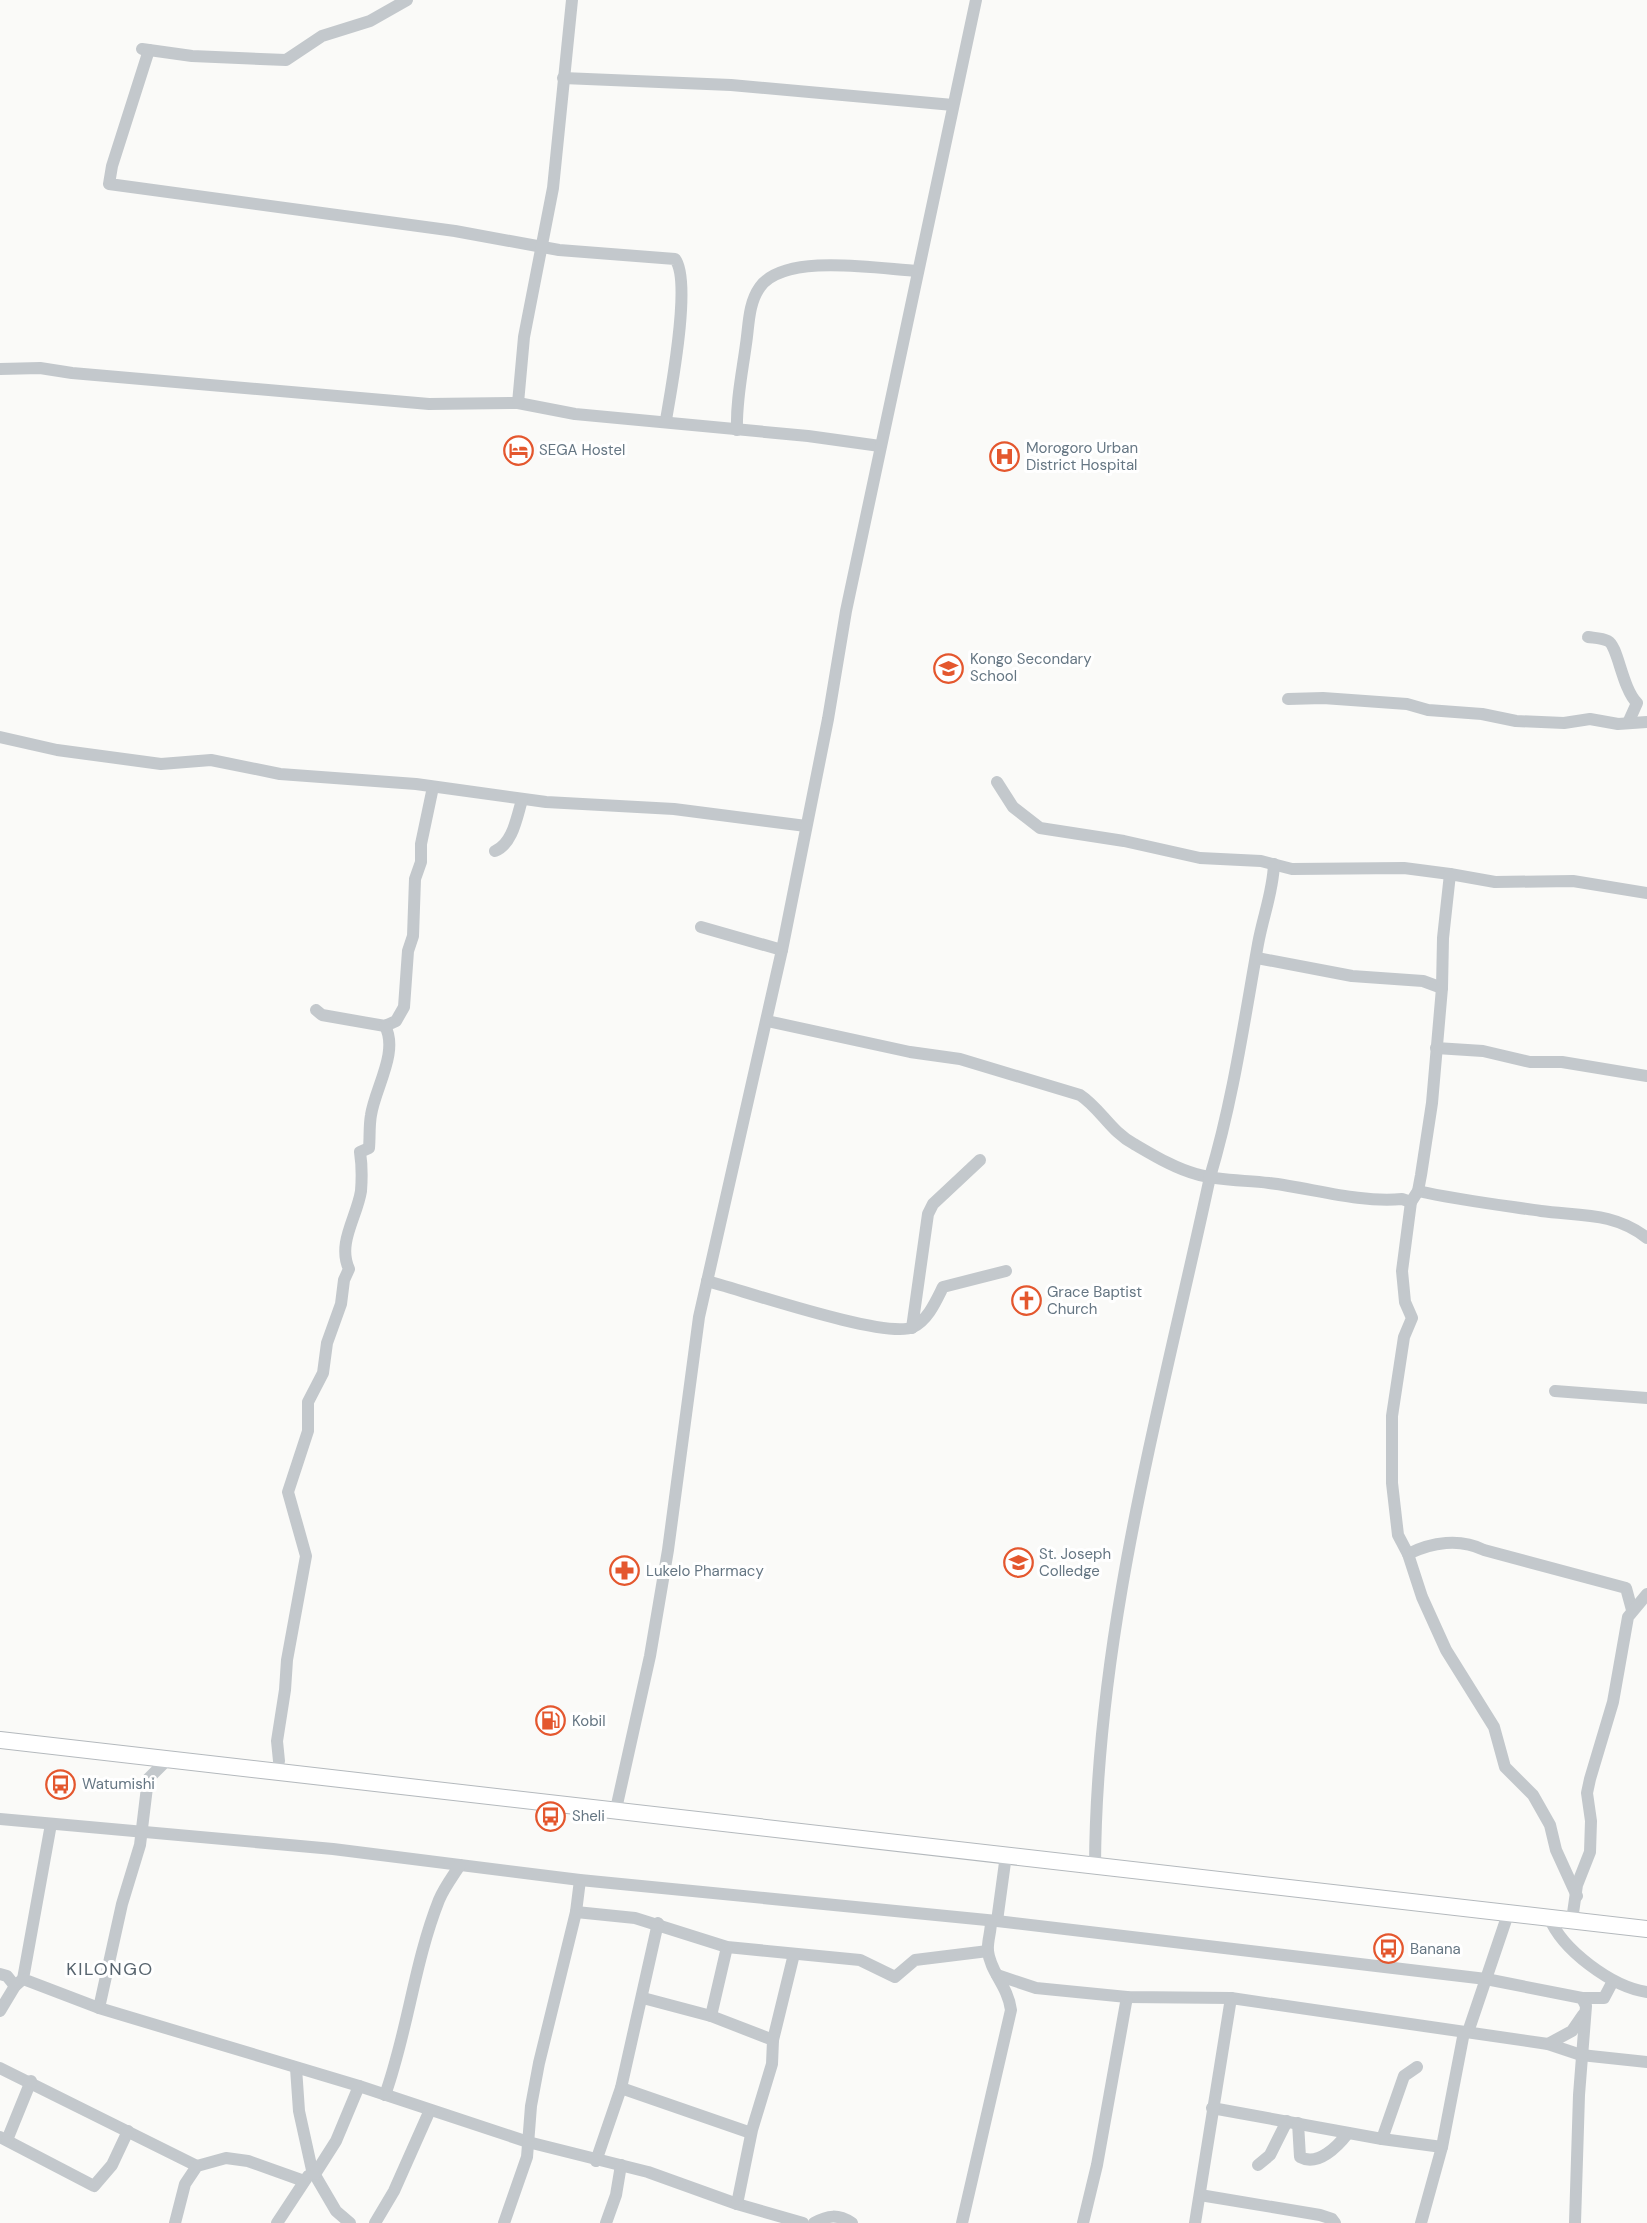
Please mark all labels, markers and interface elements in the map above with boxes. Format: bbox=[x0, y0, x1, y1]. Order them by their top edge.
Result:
hotel icon: SEGA Hostel bbox=[502, 434, 534, 466]
place label: Morogoro Urban District Hospital bbox=[1026, 438, 1138, 475]
place label: SEGA Hostel bbox=[539, 440, 625, 460]
hospital icon: Morogoro Urban District Hospital bbox=[989, 441, 1021, 473]
place label: Kongo Secondary School bbox=[970, 649, 1092, 686]
school or university icon: Kongo Secondary School bbox=[933, 652, 965, 684]
place label: Grace Baptist Church bbox=[1047, 1282, 1142, 1319]
church icon: Grace Baptist Church bbox=[1010, 1285, 1042, 1317]
place label: St. Joseph Colledge bbox=[1039, 1544, 1111, 1581]
school or university icon: St. Joseph Colledge bbox=[1002, 1547, 1034, 1579]
pharmacy icon: Lukelo Pharmacy bbox=[609, 1555, 641, 1587]
place label: Lukelo Pharmacy bbox=[646, 1561, 764, 1581]
fuel station icon: Kobil bbox=[535, 1705, 567, 1737]
place label: Kobil bbox=[572, 1711, 606, 1731]
bus stop icon: Watumishi bbox=[45, 1768, 77, 1800]
place label: Watumishi bbox=[82, 1774, 155, 1794]
bus stop icon: Sheli bbox=[535, 1800, 567, 1832]
place label: Sheli bbox=[572, 1806, 605, 1826]
bus stop icon: Banana bbox=[1373, 1933, 1405, 1965]
place label: Banana bbox=[1410, 1939, 1461, 1959]
district label: KILONGO bbox=[66, 1957, 154, 1981]

